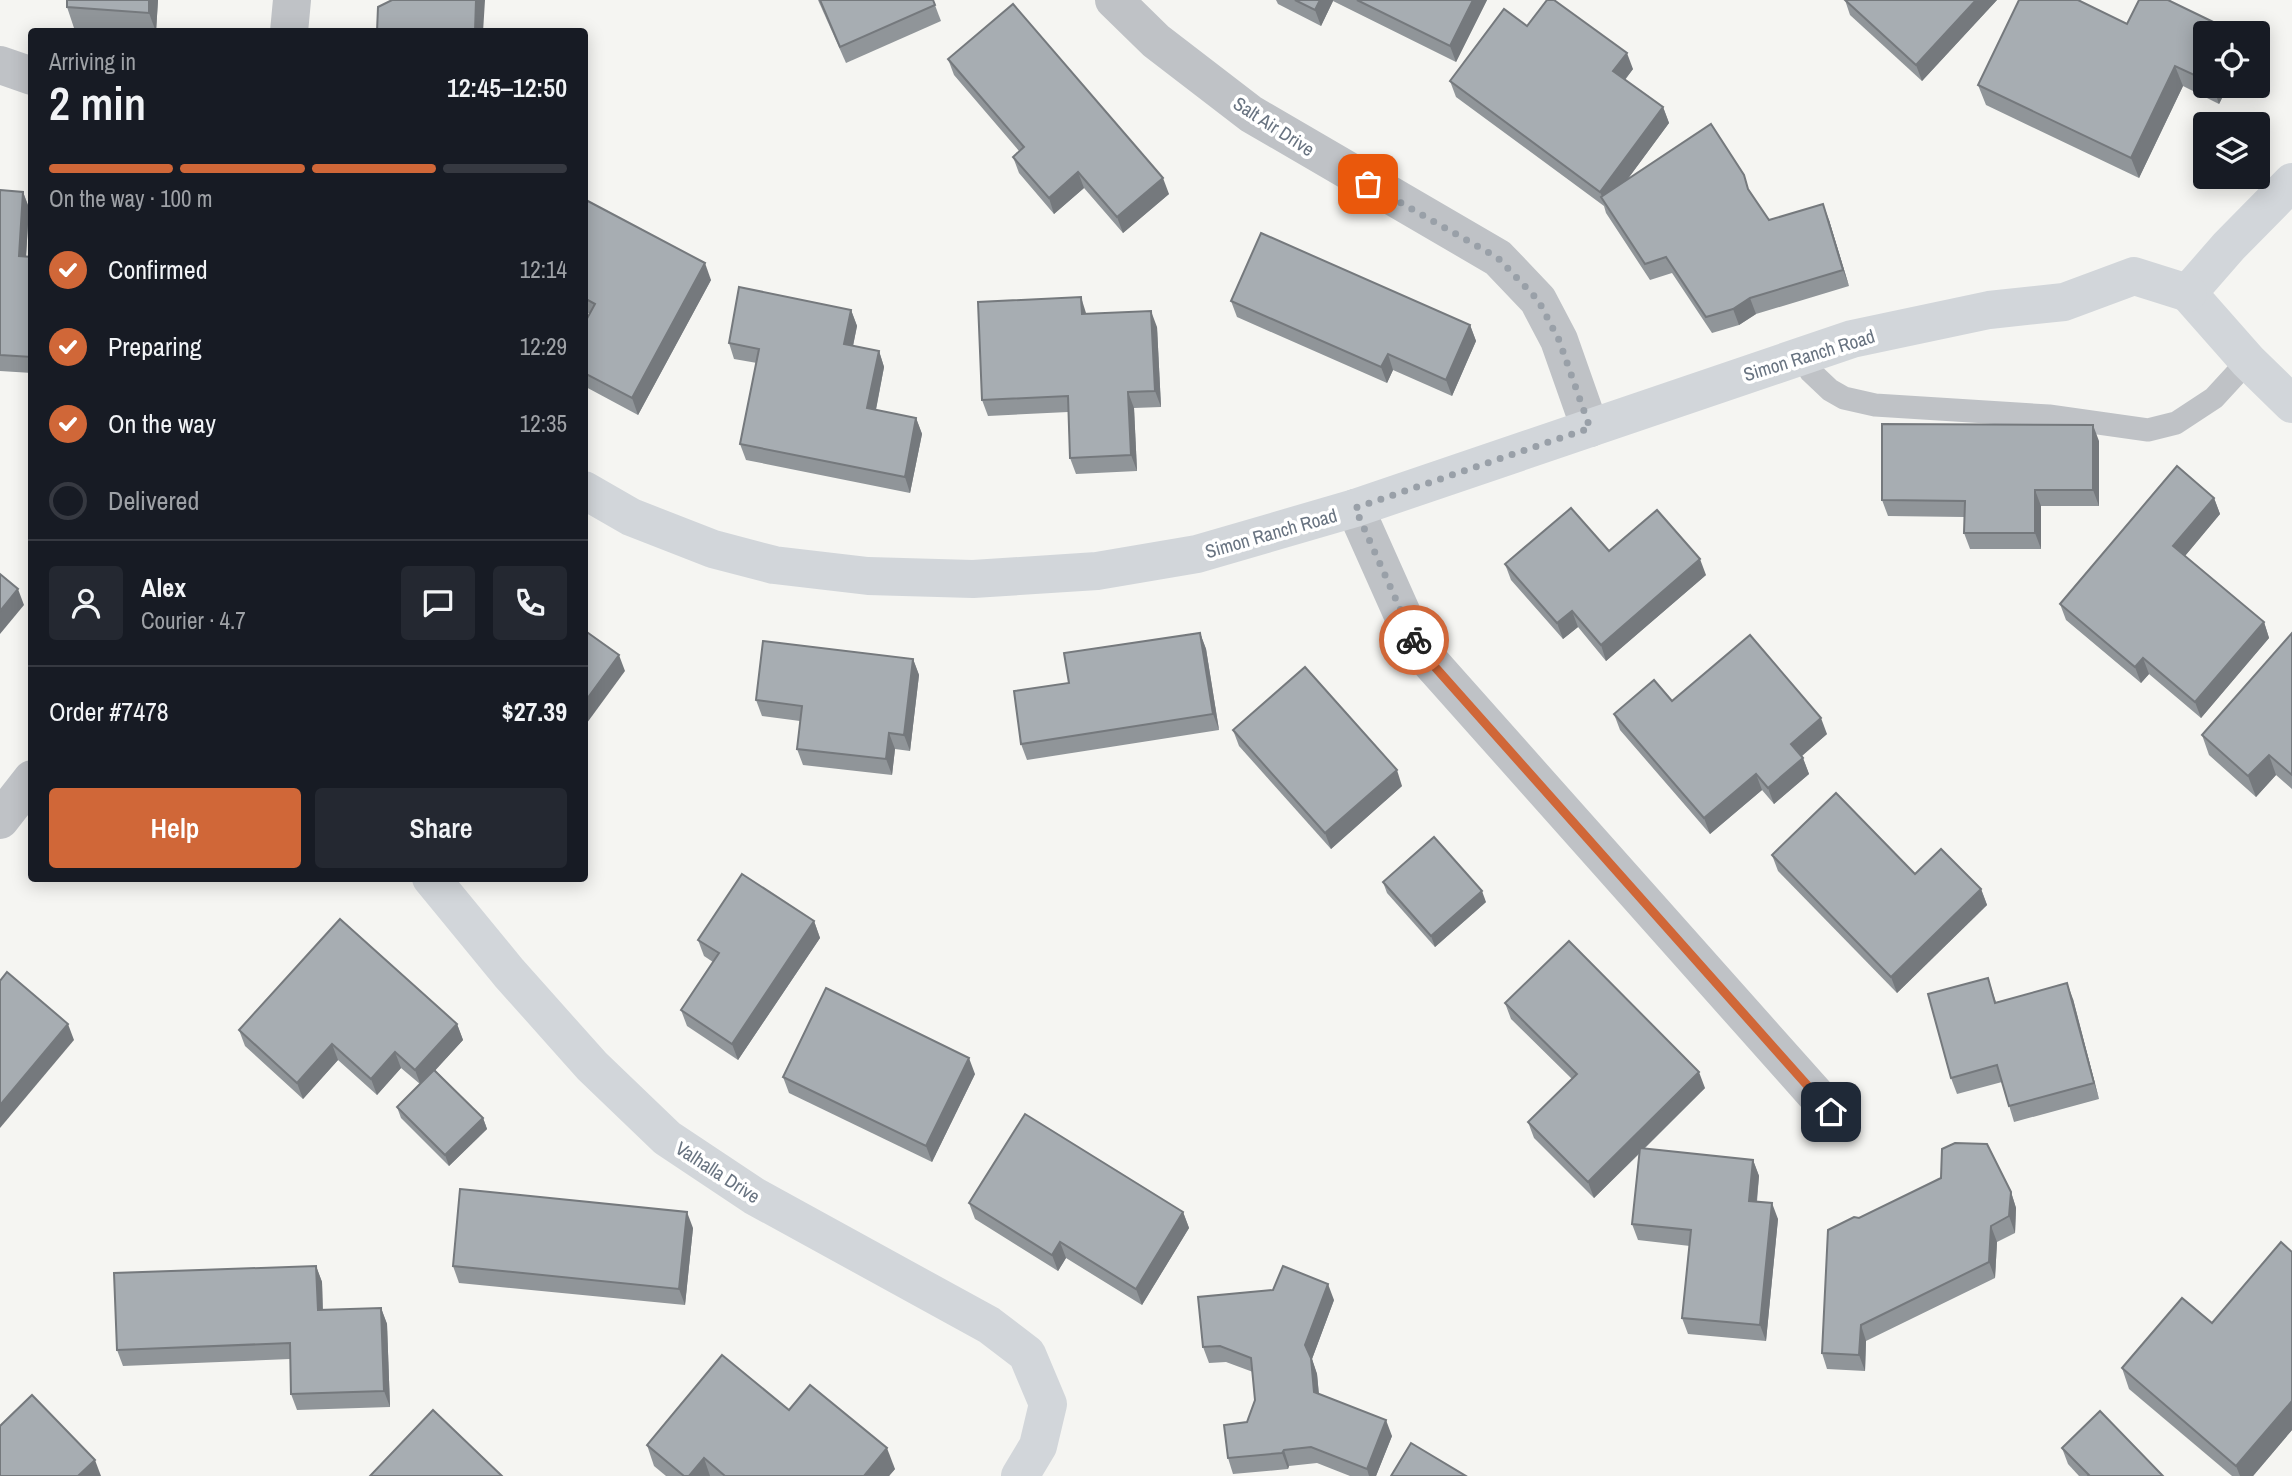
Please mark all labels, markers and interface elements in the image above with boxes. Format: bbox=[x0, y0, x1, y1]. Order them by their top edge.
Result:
map controls bbox=[2193, 21, 2270, 189]
button: locate bbox=[2193, 21, 2270, 98]
text: Arriving in bbox=[49, 46, 136, 77]
text: 12:45–12:50 bbox=[447, 70, 567, 105]
text: 2 min bbox=[49, 72, 146, 134]
street label: Salt Air Drive bbox=[1228, 90, 1320, 162]
button: layers bbox=[2193, 112, 2270, 189]
pin bbox=[1338, 154, 1398, 214]
icon: bag bbox=[1349, 165, 1387, 203]
text: On the way · 100 m bbox=[49, 183, 213, 214]
icon: check bbox=[49, 251, 87, 289]
text: Confirmed bbox=[108, 252, 208, 287]
text: 12:14 bbox=[520, 254, 567, 285]
street label: Simon Ranch Road bbox=[1740, 323, 1878, 387]
icon: check bbox=[49, 328, 87, 366]
text: Preparing bbox=[108, 329, 202, 364]
text: 12:29 bbox=[520, 331, 567, 362]
icon: check bbox=[49, 405, 87, 443]
text: On the way bbox=[108, 406, 216, 441]
text: 12:35 bbox=[520, 408, 567, 439]
text: Delivered bbox=[108, 483, 199, 518]
street label: Simon Ranch Road bbox=[1202, 502, 1340, 564]
button: person bbox=[49, 566, 123, 640]
button: chat bbox=[401, 566, 475, 640]
button: phone bbox=[493, 566, 567, 640]
text: Alex bbox=[141, 570, 186, 605]
text: Courier · 4.7 bbox=[141, 605, 246, 636]
courier bbox=[1379, 605, 1449, 675]
icon: bike bbox=[1395, 621, 1433, 659]
text: Order #7478 bbox=[49, 694, 169, 729]
text: $27.39 bbox=[502, 694, 567, 729]
button: Help bbox=[49, 788, 301, 868]
button: Share bbox=[315, 788, 567, 868]
pin bbox=[1801, 1082, 1861, 1142]
icon: home bbox=[1812, 1093, 1850, 1131]
street label: Valhalla Drive bbox=[671, 1135, 765, 1209]

